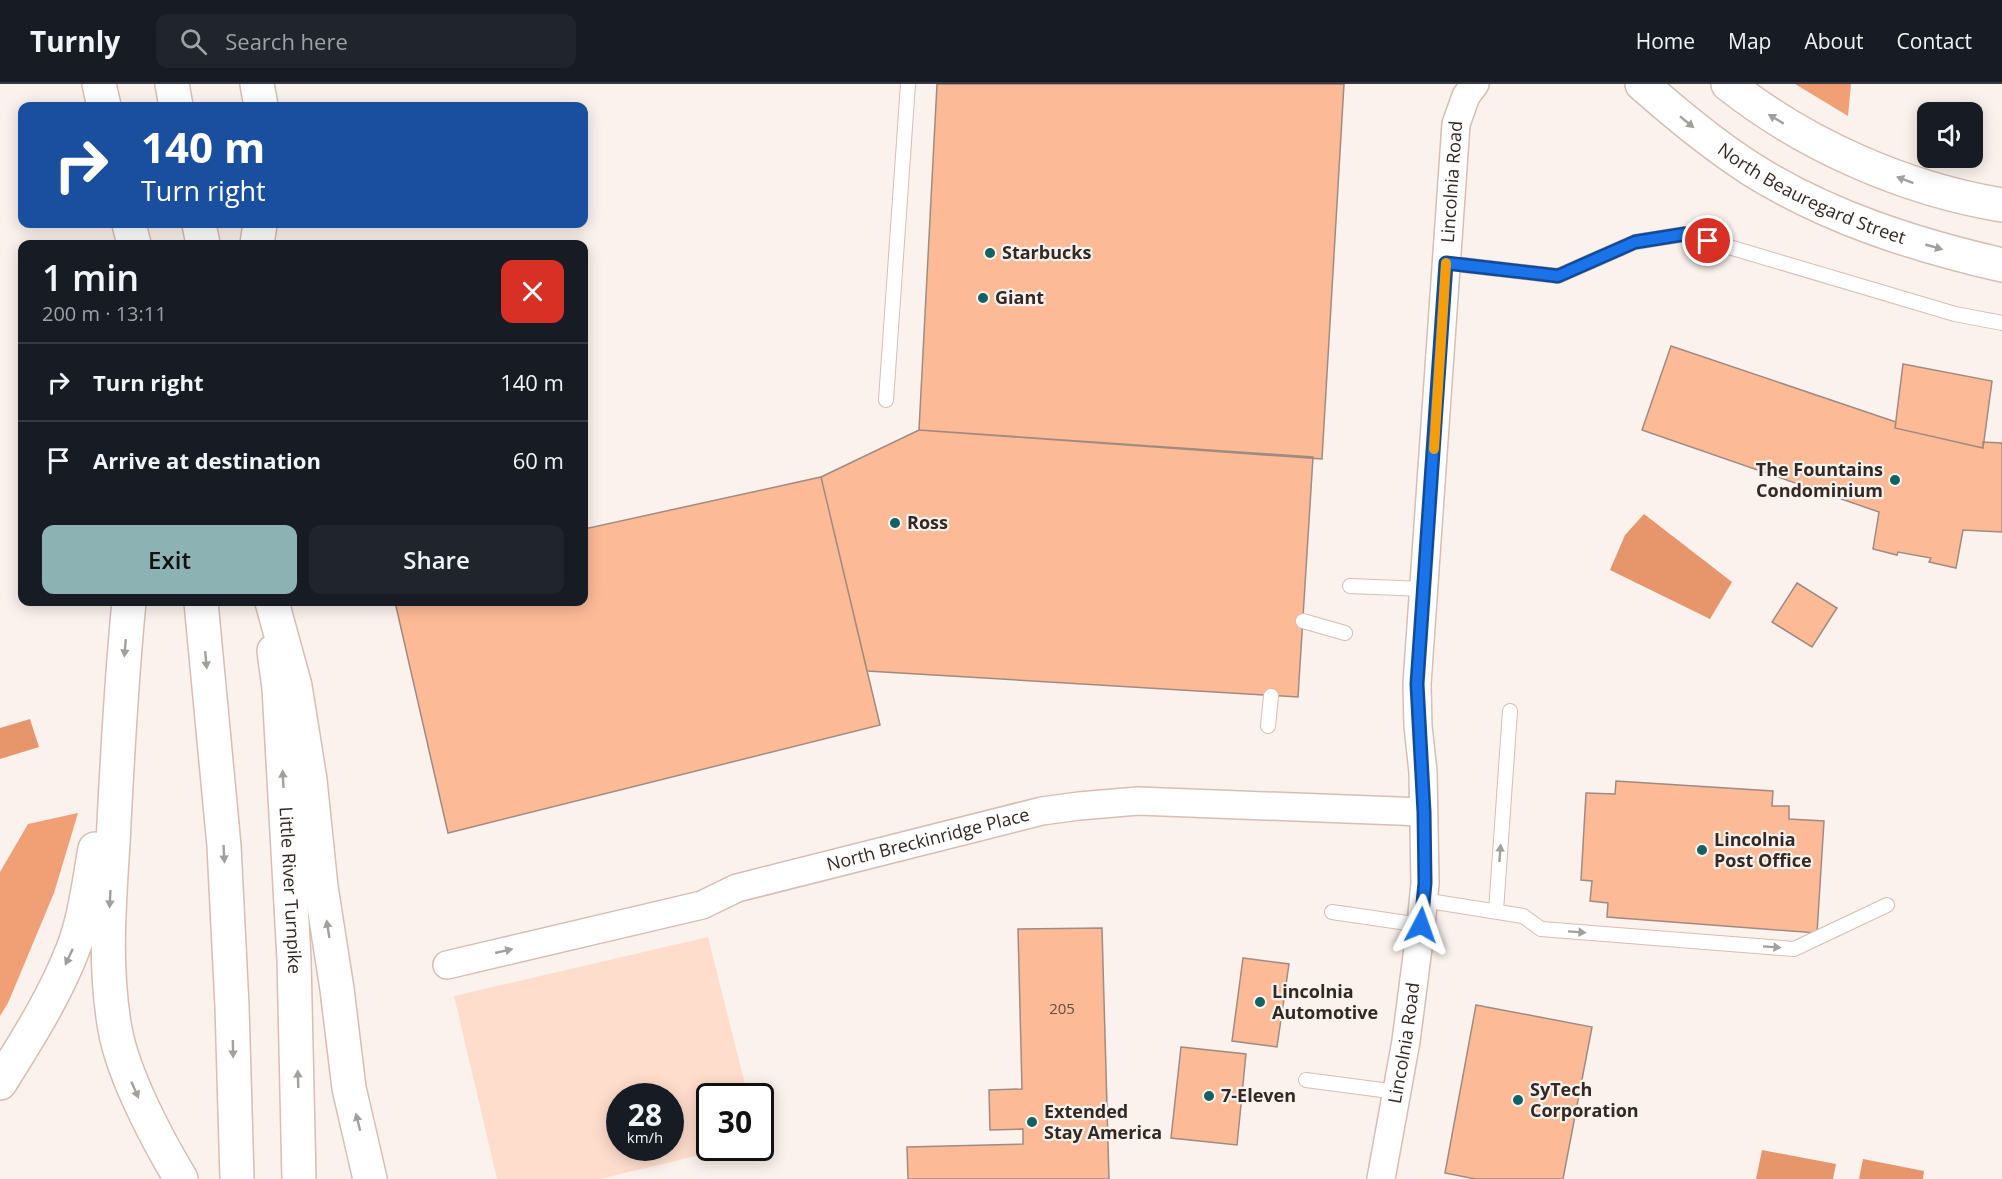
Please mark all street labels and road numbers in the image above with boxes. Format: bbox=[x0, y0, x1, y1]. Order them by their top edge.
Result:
street label: Lincolnia Road bbox=[1435, 120, 1467, 244]
street label: North Beauregard Street bbox=[1713, 137, 1909, 249]
street label: North Breckinridge Place bbox=[824, 802, 1032, 876]
street label: Little River Turnpike bbox=[275, 806, 307, 974]
street label: Lincolnia Road bbox=[1382, 981, 1424, 1105]

